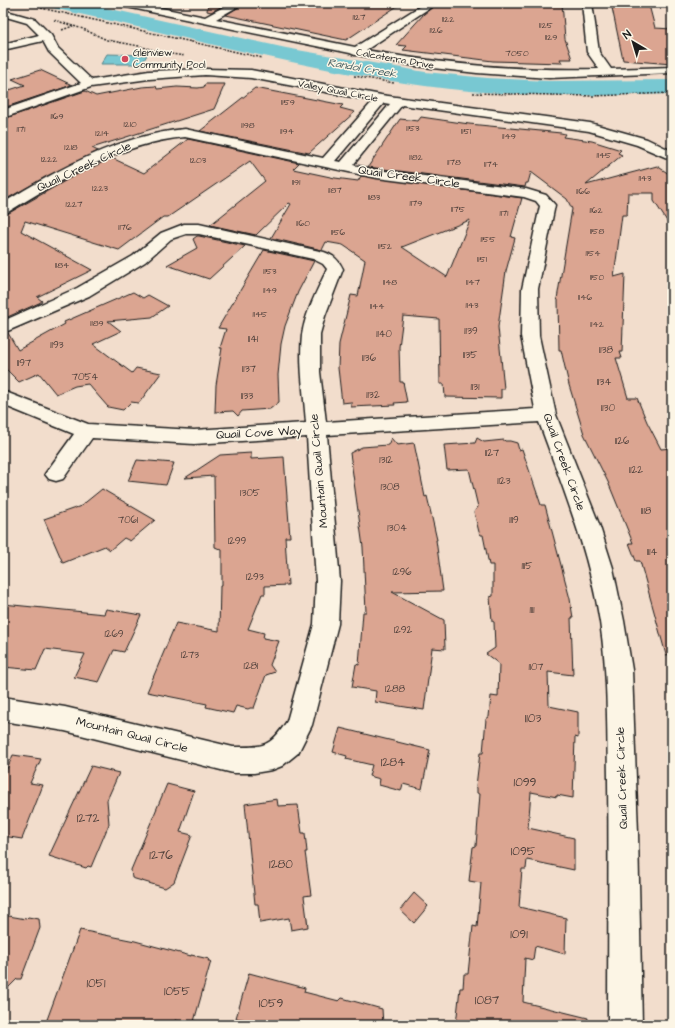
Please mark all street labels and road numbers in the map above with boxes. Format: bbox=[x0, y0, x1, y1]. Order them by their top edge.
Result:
street label: Calcaterra Drive bbox=[355, 45, 436, 73]
street label: Valley Quail Circle bbox=[297, 76, 380, 107]
street label: Quail Creek Circle bbox=[34, 137, 134, 196]
street label: Quail Creek Circle bbox=[357, 161, 461, 193]
street label: Quail Creek Circle bbox=[538, 411, 590, 514]
street label: Mountain Quail Circle bbox=[305, 413, 332, 529]
street label: Quail Cove Way bbox=[216, 422, 303, 445]
street label: Mountain Quail Circle bbox=[74, 713, 190, 757]
street label: Quail Creek Circle bbox=[612, 726, 632, 829]

